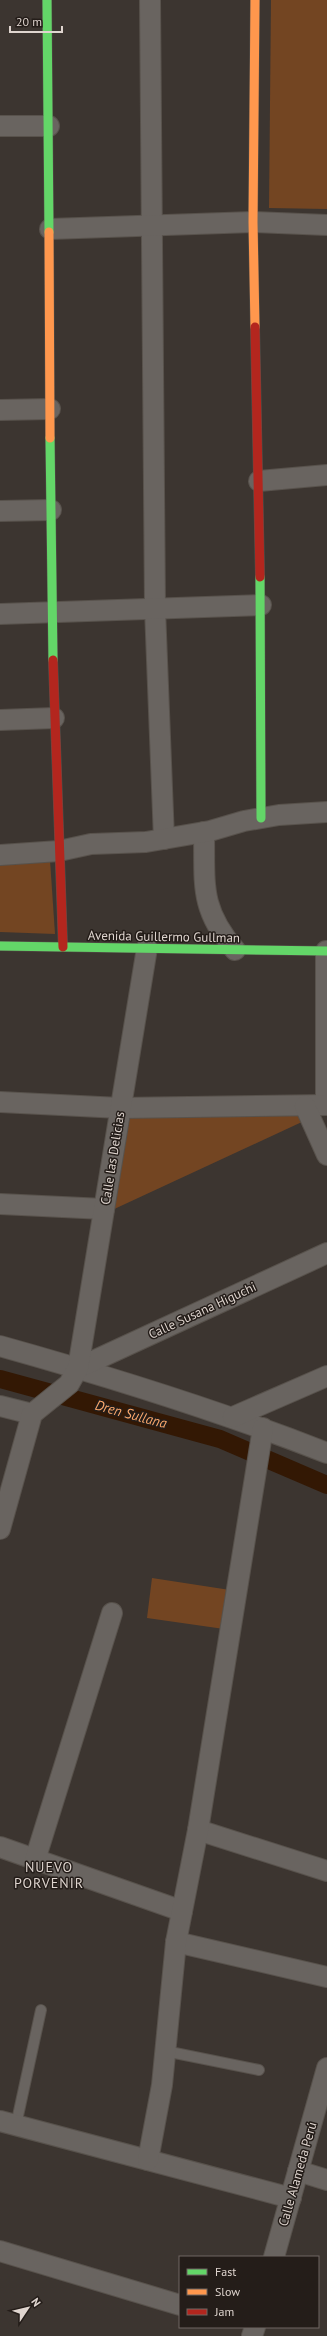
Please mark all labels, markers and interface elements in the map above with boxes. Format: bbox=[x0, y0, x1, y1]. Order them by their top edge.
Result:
scale bar bbox=[10, 8, 62, 34]
text: 20 m bbox=[16, 14, 42, 29]
street label: Avenida Guillermo Gullman bbox=[88, 927, 240, 946]
street label: Calle las Delicias bbox=[97, 1110, 128, 1206]
street label: Calle Susana Higuchi bbox=[146, 1278, 259, 1343]
water label: Dren Sullana bbox=[93, 1396, 169, 1432]
district label: NUEVO PORVENIR bbox=[14, 1858, 84, 1892]
street label: Calle Alameda Perú bbox=[274, 2120, 320, 2228]
legend bbox=[179, 2256, 319, 2328]
text: Fast bbox=[215, 2264, 236, 2279]
text: Slow bbox=[215, 2284, 240, 2299]
north arrow bbox=[8, 2288, 48, 2328]
text: N bbox=[28, 2295, 44, 2309]
text: Jam bbox=[214, 2304, 234, 2319]

